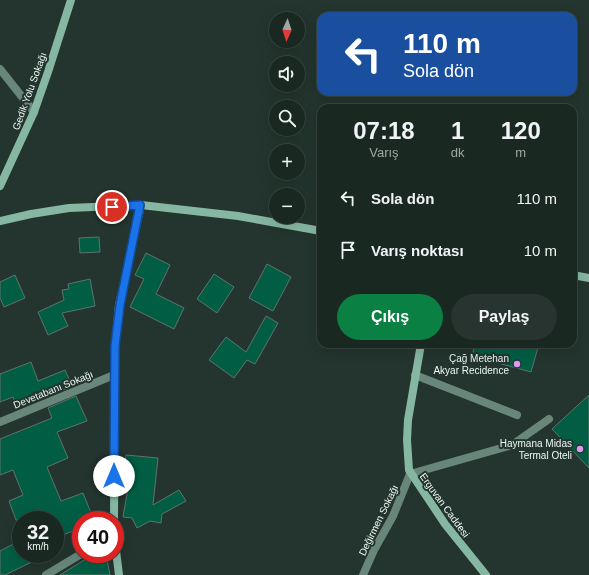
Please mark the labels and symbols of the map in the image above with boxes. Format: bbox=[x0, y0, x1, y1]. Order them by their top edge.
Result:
north arrow bbox=[269, 12, 305, 48]
street label: Gedik Yolu Sokağı bbox=[10, 51, 49, 131]
pin bbox=[95, 190, 129, 224]
place label: Çağ Metehan Akyar Recidence bbox=[433, 353, 509, 376]
marker: Çağ Metehan Akyar Recidence bbox=[512, 359, 522, 369]
street label: Devetabanı Sokağı bbox=[12, 368, 95, 410]
place label: Haymana Midas Termal Oteli bbox=[500, 438, 572, 461]
marker: Haymana Midas Termal Oteli bbox=[575, 444, 585, 454]
position arrow bbox=[93, 455, 135, 497]
street label: Erguvan Caddesi bbox=[418, 471, 472, 540]
street label: Değirmen Sokağı bbox=[357, 483, 400, 557]
speed limit sign: 40 bbox=[72, 511, 124, 563]

